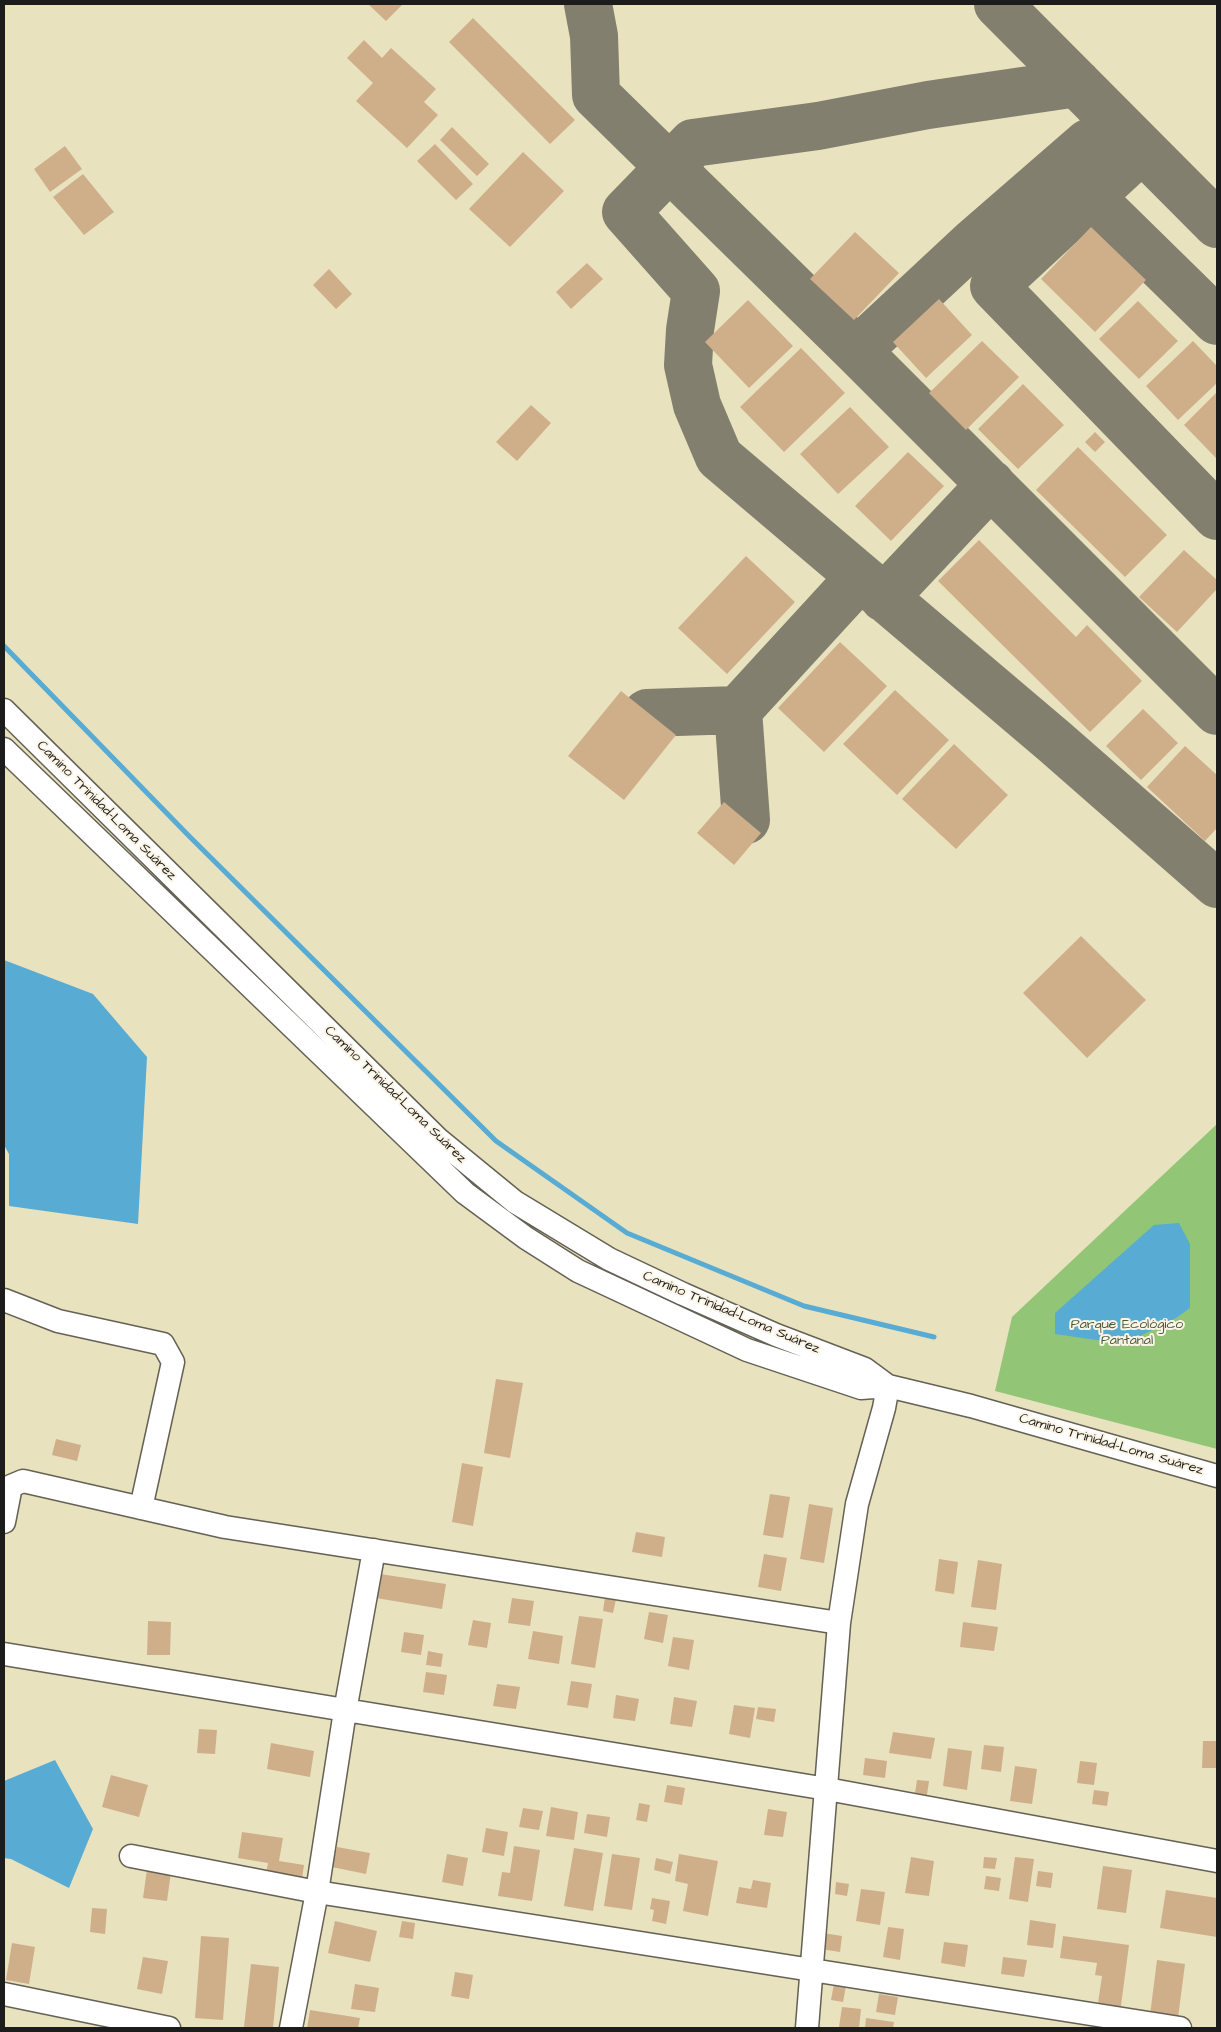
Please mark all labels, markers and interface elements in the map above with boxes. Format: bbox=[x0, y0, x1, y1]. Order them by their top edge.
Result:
street label: Camino Trinidad-Loma Suárez bbox=[33, 738, 179, 884]
street label: Camino Trinidad-Loma Suárez bbox=[321, 1023, 469, 1167]
street label: Camino Trinidad-Loma Suárez bbox=[640, 1268, 822, 1358]
park label: Parque Ecológico Pantanal bbox=[1071, 1317, 1183, 1350]
street label: Camino Trinidad-Loma Suárez bbox=[1017, 1411, 1205, 1479]

